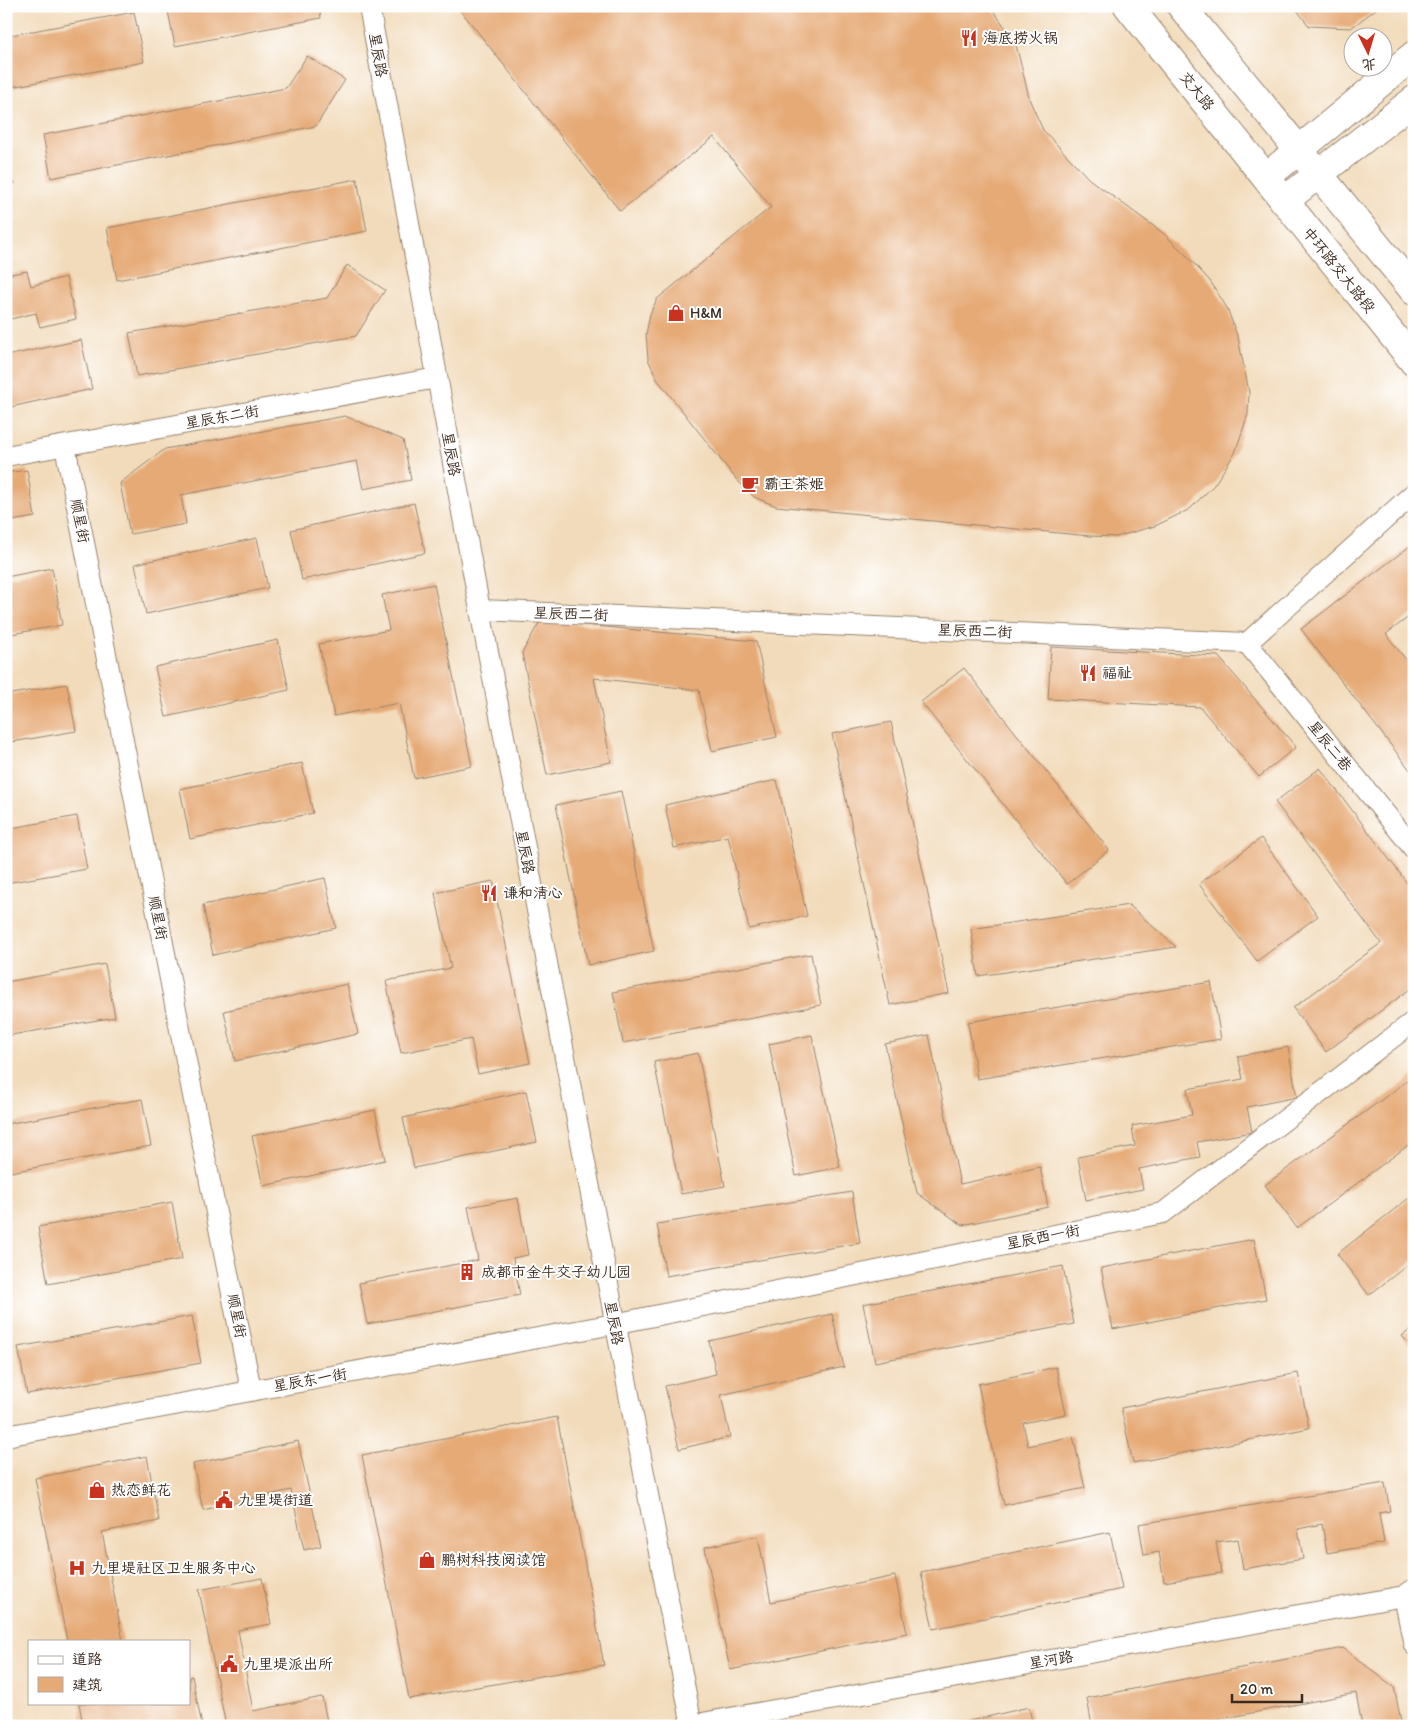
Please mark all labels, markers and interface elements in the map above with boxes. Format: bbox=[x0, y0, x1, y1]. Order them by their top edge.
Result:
restaurant icon: 海底捞火锅 bbox=[959, 28, 979, 48]
north arrow bbox=[1342, 28, 1392, 78]
place label: 海底捞火锅 bbox=[983, 29, 1058, 47]
street label: 星辰路 bbox=[365, 31, 391, 79]
text: 北 bbox=[1361, 55, 1377, 74]
street label: 交大路 bbox=[1176, 68, 1218, 114]
street label: 中环路交大路段 bbox=[1299, 224, 1379, 316]
shop icon: H&M bbox=[666, 303, 686, 323]
place label: H&M bbox=[690, 304, 722, 322]
street label: 星辰东二街 bbox=[183, 402, 261, 432]
street label: 星辰路 bbox=[438, 430, 464, 478]
cafe icon: 霸王茶姬 bbox=[740, 474, 760, 494]
place label: 霸王茶姬 bbox=[764, 475, 824, 493]
street label: 顺星街 bbox=[67, 497, 93, 545]
street label: 星辰西二街 bbox=[533, 604, 609, 624]
street label: 星辰西二街 bbox=[937, 621, 1013, 641]
restaurant icon: 福祉 bbox=[1078, 663, 1098, 683]
place label: 福祉 bbox=[1102, 664, 1132, 682]
street label: 星辰二巷 bbox=[1304, 717, 1356, 775]
street label: 星辰路 bbox=[512, 828, 538, 876]
restaurant icon: 谦和清心 bbox=[479, 883, 499, 903]
place label: 谦和清心 bbox=[503, 884, 563, 902]
street label: 顺星街 bbox=[145, 894, 171, 942]
street label: 星辰西一街 bbox=[1004, 1221, 1082, 1253]
building icon: 成都市金牛交子幼儿园 bbox=[457, 1262, 477, 1282]
place label: 成都市金牛交子幼儿园 bbox=[481, 1263, 631, 1281]
street label: 顺星街 bbox=[224, 1292, 250, 1340]
street label: 星辰路 bbox=[601, 1299, 627, 1347]
street label: 星辰东一街 bbox=[271, 1365, 349, 1395]
shop icon: 热恋鲜花 bbox=[87, 1480, 107, 1500]
place label: 热恋鲜花 bbox=[111, 1481, 171, 1499]
public building icon: 九里堤街道 bbox=[214, 1490, 234, 1510]
place label: 九里堤街道 bbox=[238, 1491, 313, 1509]
shop icon: 鹏树科技阅读馆 bbox=[417, 1550, 437, 1570]
place label: 鹏树科技阅读馆 bbox=[441, 1551, 546, 1569]
hospital icon: 九里堤社区卫生服务中心 bbox=[67, 1558, 87, 1578]
place label: 九里堤社区卫生服务中心 bbox=[91, 1559, 256, 1577]
legend bbox=[28, 1640, 190, 1704]
street label: 星河路 bbox=[1027, 1647, 1075, 1673]
text: 道路 bbox=[72, 1650, 102, 1668]
public building icon: 九里堤派出所 bbox=[219, 1654, 239, 1674]
place label: 九里堤派出所 bbox=[243, 1655, 333, 1673]
scale bar bbox=[1232, 1672, 1302, 1704]
text: 建筑 bbox=[72, 1676, 102, 1694]
text: 20 m bbox=[1240, 1680, 1274, 1698]

